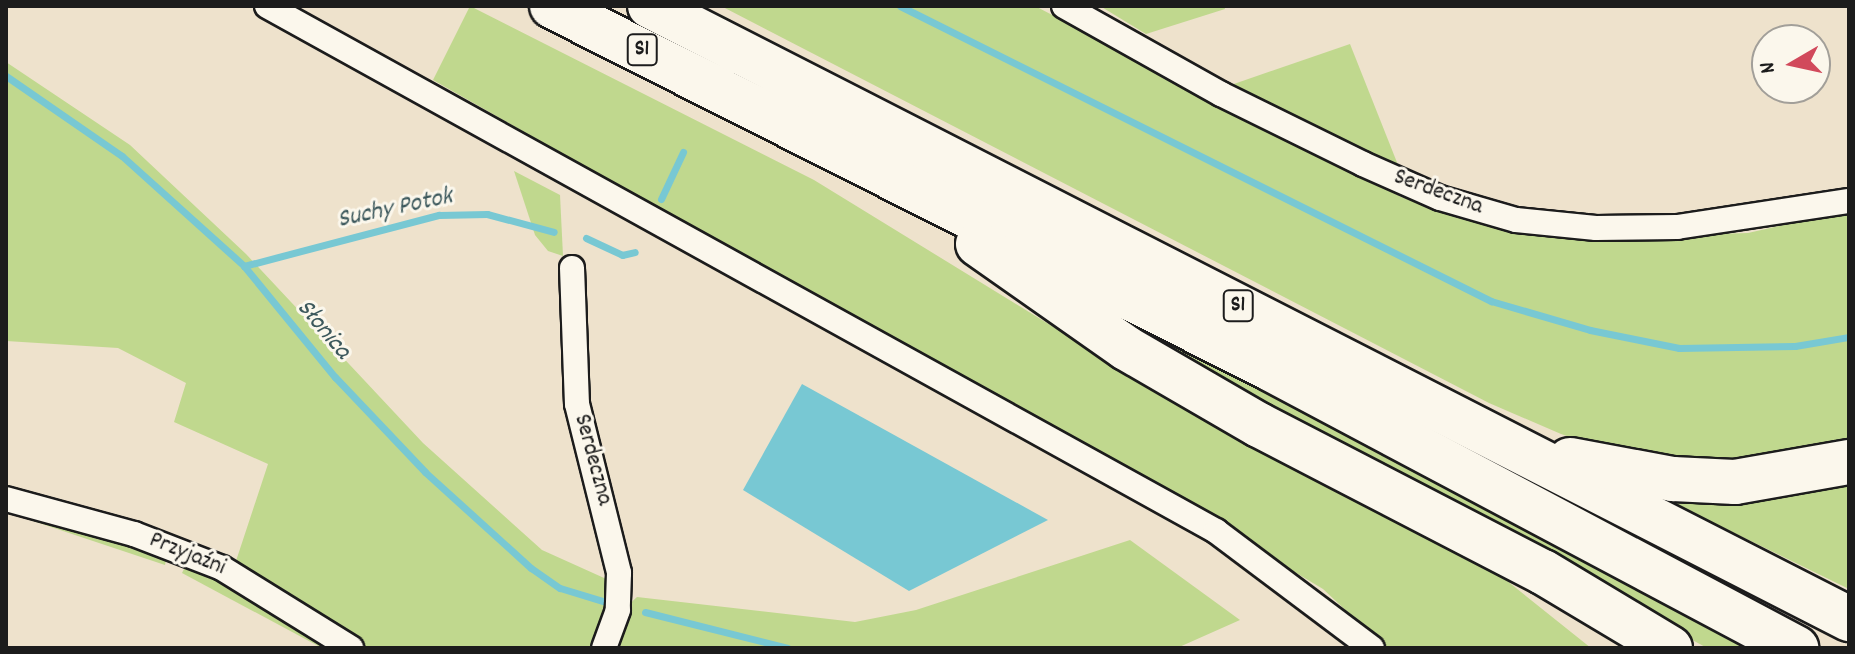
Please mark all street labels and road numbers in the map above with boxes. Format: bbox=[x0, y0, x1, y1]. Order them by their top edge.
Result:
road number: S1 bbox=[626, 32, 658, 68]
street label: Serdeczna bbox=[1389, 164, 1487, 222]
road number: S1 bbox=[1222, 288, 1254, 324]
street label: Serdeczna bbox=[566, 411, 618, 509]
street label: Przyjaźni bbox=[145, 527, 229, 583]

